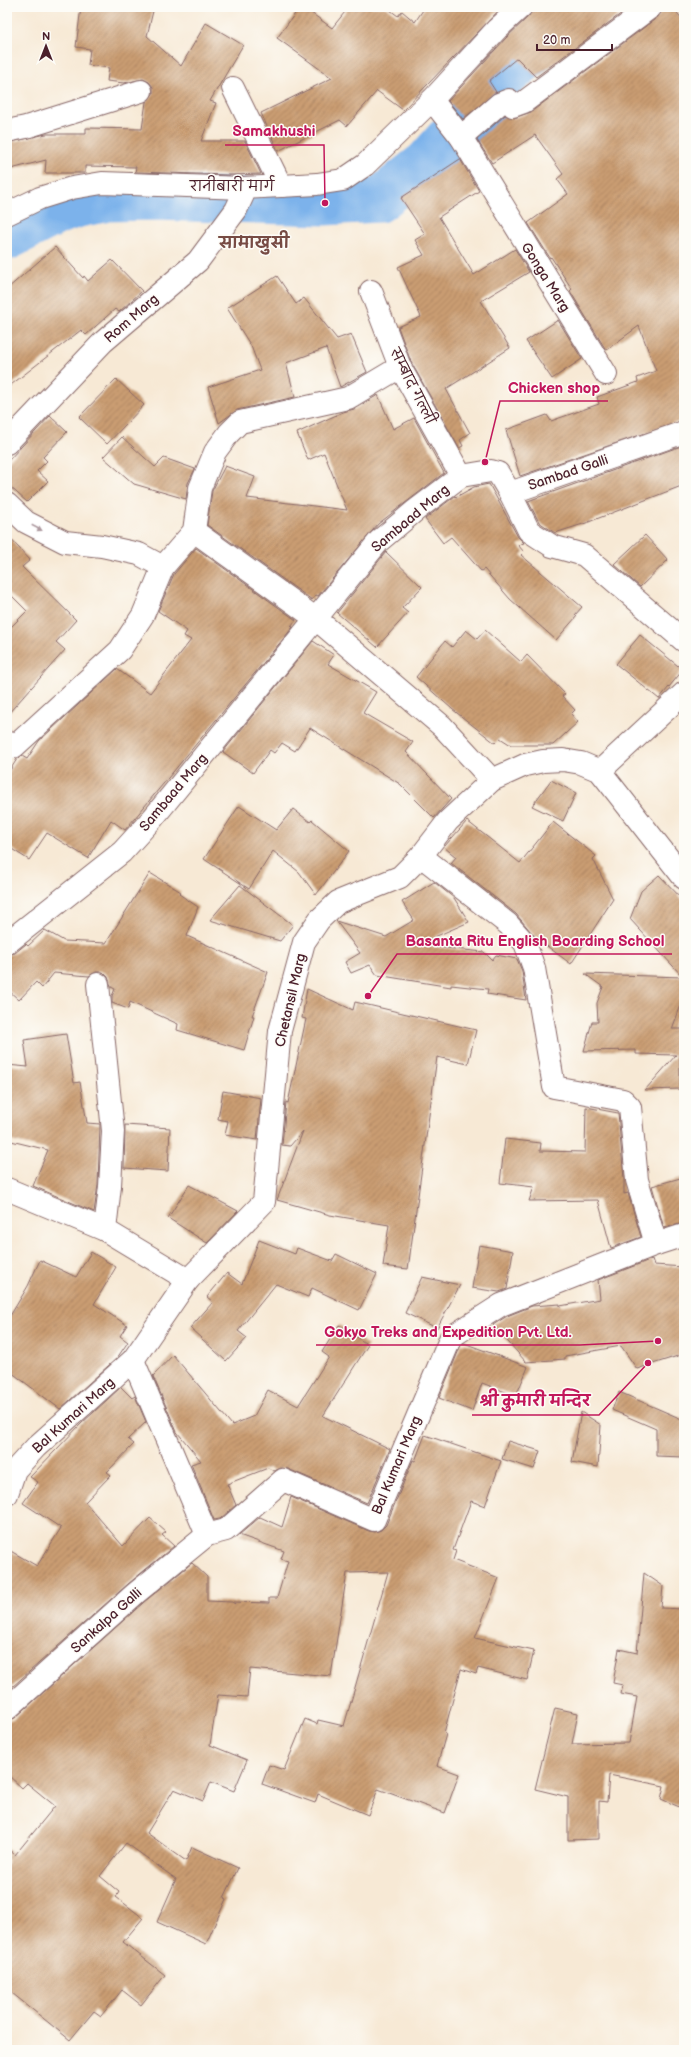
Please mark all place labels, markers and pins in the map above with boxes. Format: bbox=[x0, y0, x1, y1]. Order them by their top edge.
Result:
callout: Samakhushi bbox=[225, 118, 324, 145]
callout: Chicken shop bbox=[500, 374, 608, 401]
callout: Basanta Ritu English Boarding School bbox=[397, 927, 672, 954]
callout: Gokyo Treks and Expedition Pvt. Ltd. bbox=[316, 1318, 580, 1345]
callout: श्री कुमारी मन्दिर bbox=[472, 1388, 599, 1415]

